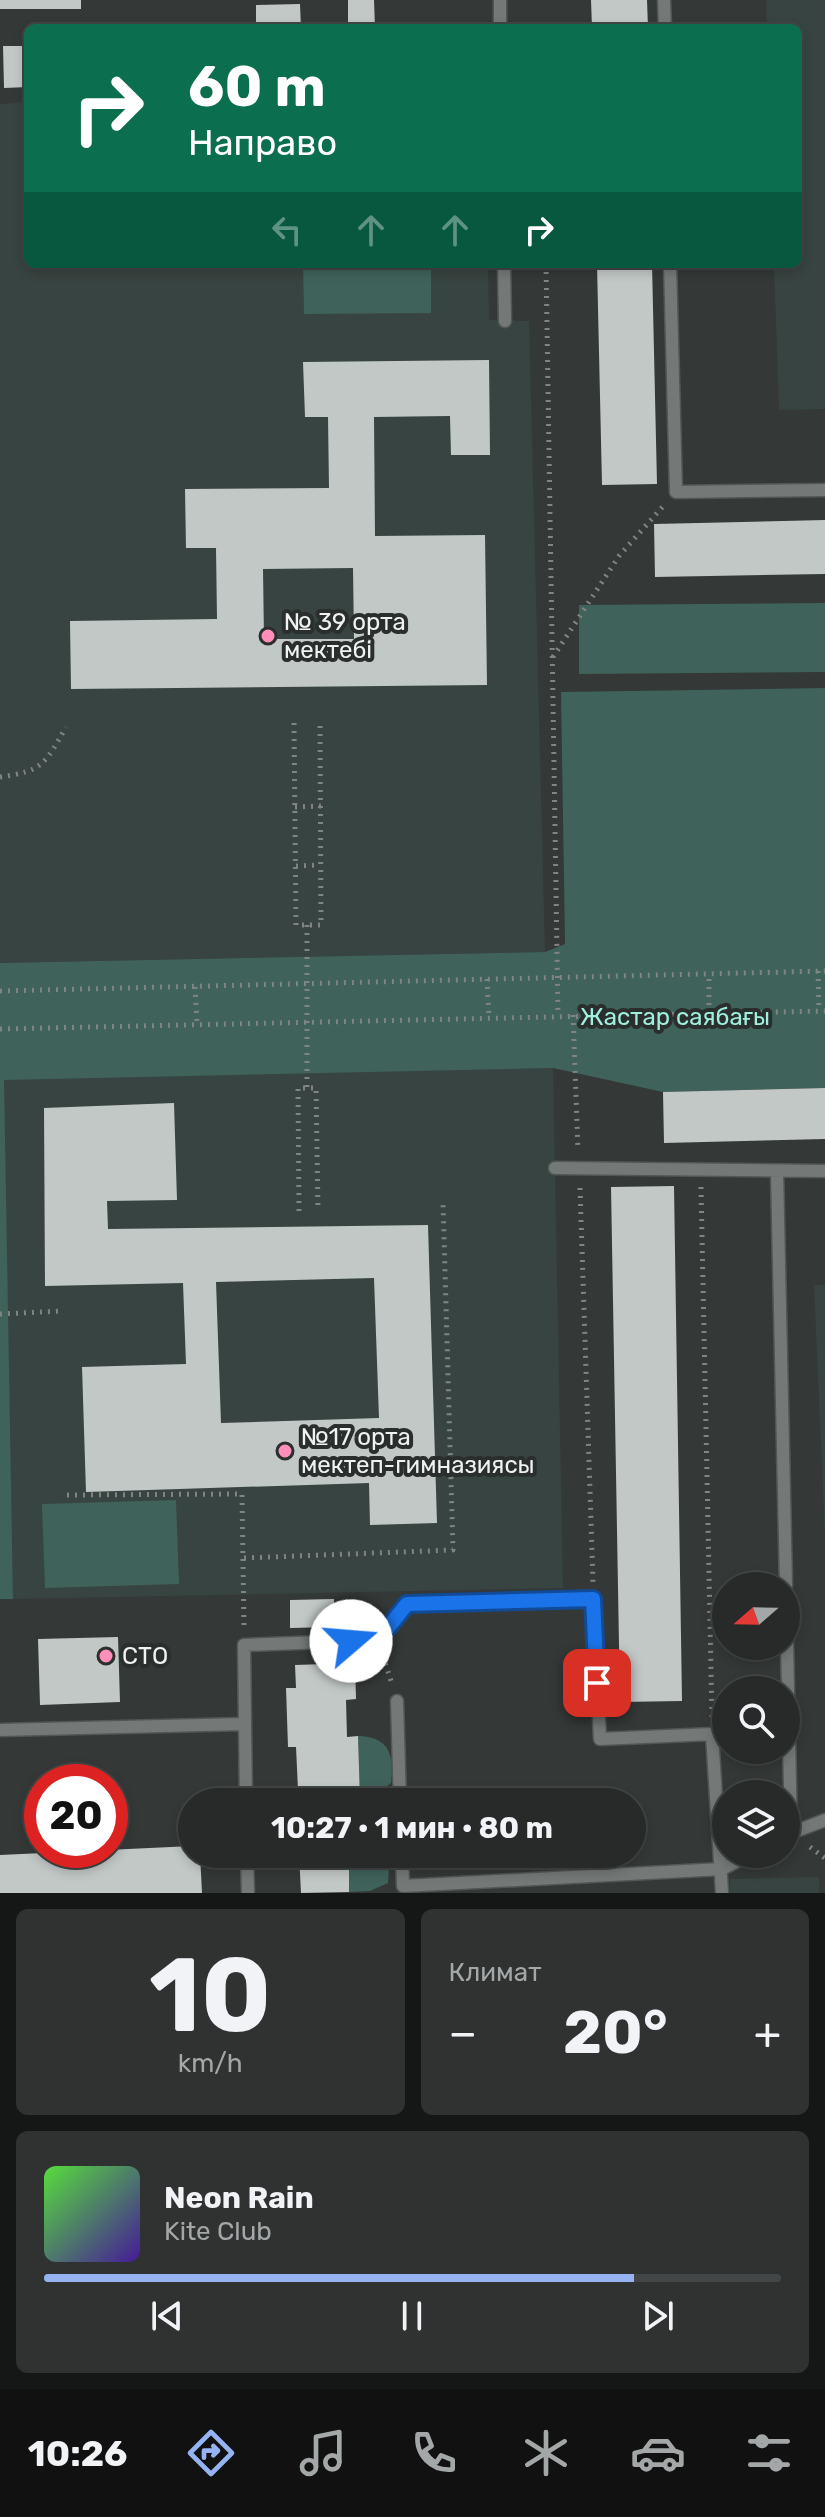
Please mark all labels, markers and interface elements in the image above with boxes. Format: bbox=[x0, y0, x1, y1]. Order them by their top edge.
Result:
text: 60 m bbox=[188, 54, 326, 120]
icon: right bbox=[56, 56, 160, 160]
text: Направо bbox=[188, 121, 337, 164]
icon: left bbox=[265, 208, 309, 252]
icon: ahead bbox=[349, 208, 393, 252]
icon: ahead bbox=[433, 208, 477, 252]
icon: right bbox=[517, 208, 561, 252]
place label: № 39 орта мектебі bbox=[284, 608, 406, 664]
marker: № 39 орта мектебі bbox=[259, 627, 277, 645]
park label: Жастар саябағы bbox=[580, 1003, 770, 1031]
place label: №17 орта мектеп-гимназиясы bbox=[301, 1423, 535, 1479]
marker: №17 орта мектеп-гимназиясы bbox=[276, 1442, 294, 1460]
north arrow bbox=[712, 1572, 800, 1660]
map controls bbox=[712, 1572, 800, 1868]
position arrow bbox=[309, 1599, 393, 1683]
place label: СТО bbox=[122, 1642, 168, 1670]
marker: СТО bbox=[97, 1647, 115, 1665]
pin bbox=[563, 1649, 631, 1717]
icon: arrive bbox=[575, 1661, 619, 1705]
button: search bbox=[712, 1676, 800, 1764]
speed limit sign: 20 bbox=[24, 1764, 128, 1868]
button: layers bbox=[712, 1780, 800, 1868]
text: 10:27 · 1 мин · 80 m bbox=[271, 1810, 553, 1846]
text: 10 bbox=[149, 1934, 271, 2057]
text: Климат bbox=[449, 1957, 541, 1988]
text: 20° bbox=[563, 1997, 668, 2068]
text: − bbox=[449, 2007, 477, 2059]
text: + bbox=[754, 2007, 781, 2059]
text: km/h bbox=[178, 2048, 243, 2079]
text: Neon Rain bbox=[164, 2180, 314, 2216]
text: Kite Club bbox=[164, 2216, 272, 2247]
icon: previous bbox=[145, 2294, 189, 2338]
icon: pause bbox=[390, 2294, 434, 2338]
icon: next bbox=[636, 2294, 680, 2338]
icon: directions bbox=[183, 2425, 239, 2481]
icon: music bbox=[295, 2425, 351, 2481]
icon: phone bbox=[406, 2425, 462, 2481]
icon: climate bbox=[518, 2425, 574, 2481]
icon: car bbox=[630, 2425, 686, 2481]
icon: filters bbox=[741, 2425, 797, 2481]
text: 10:26 bbox=[28, 2432, 128, 2475]

